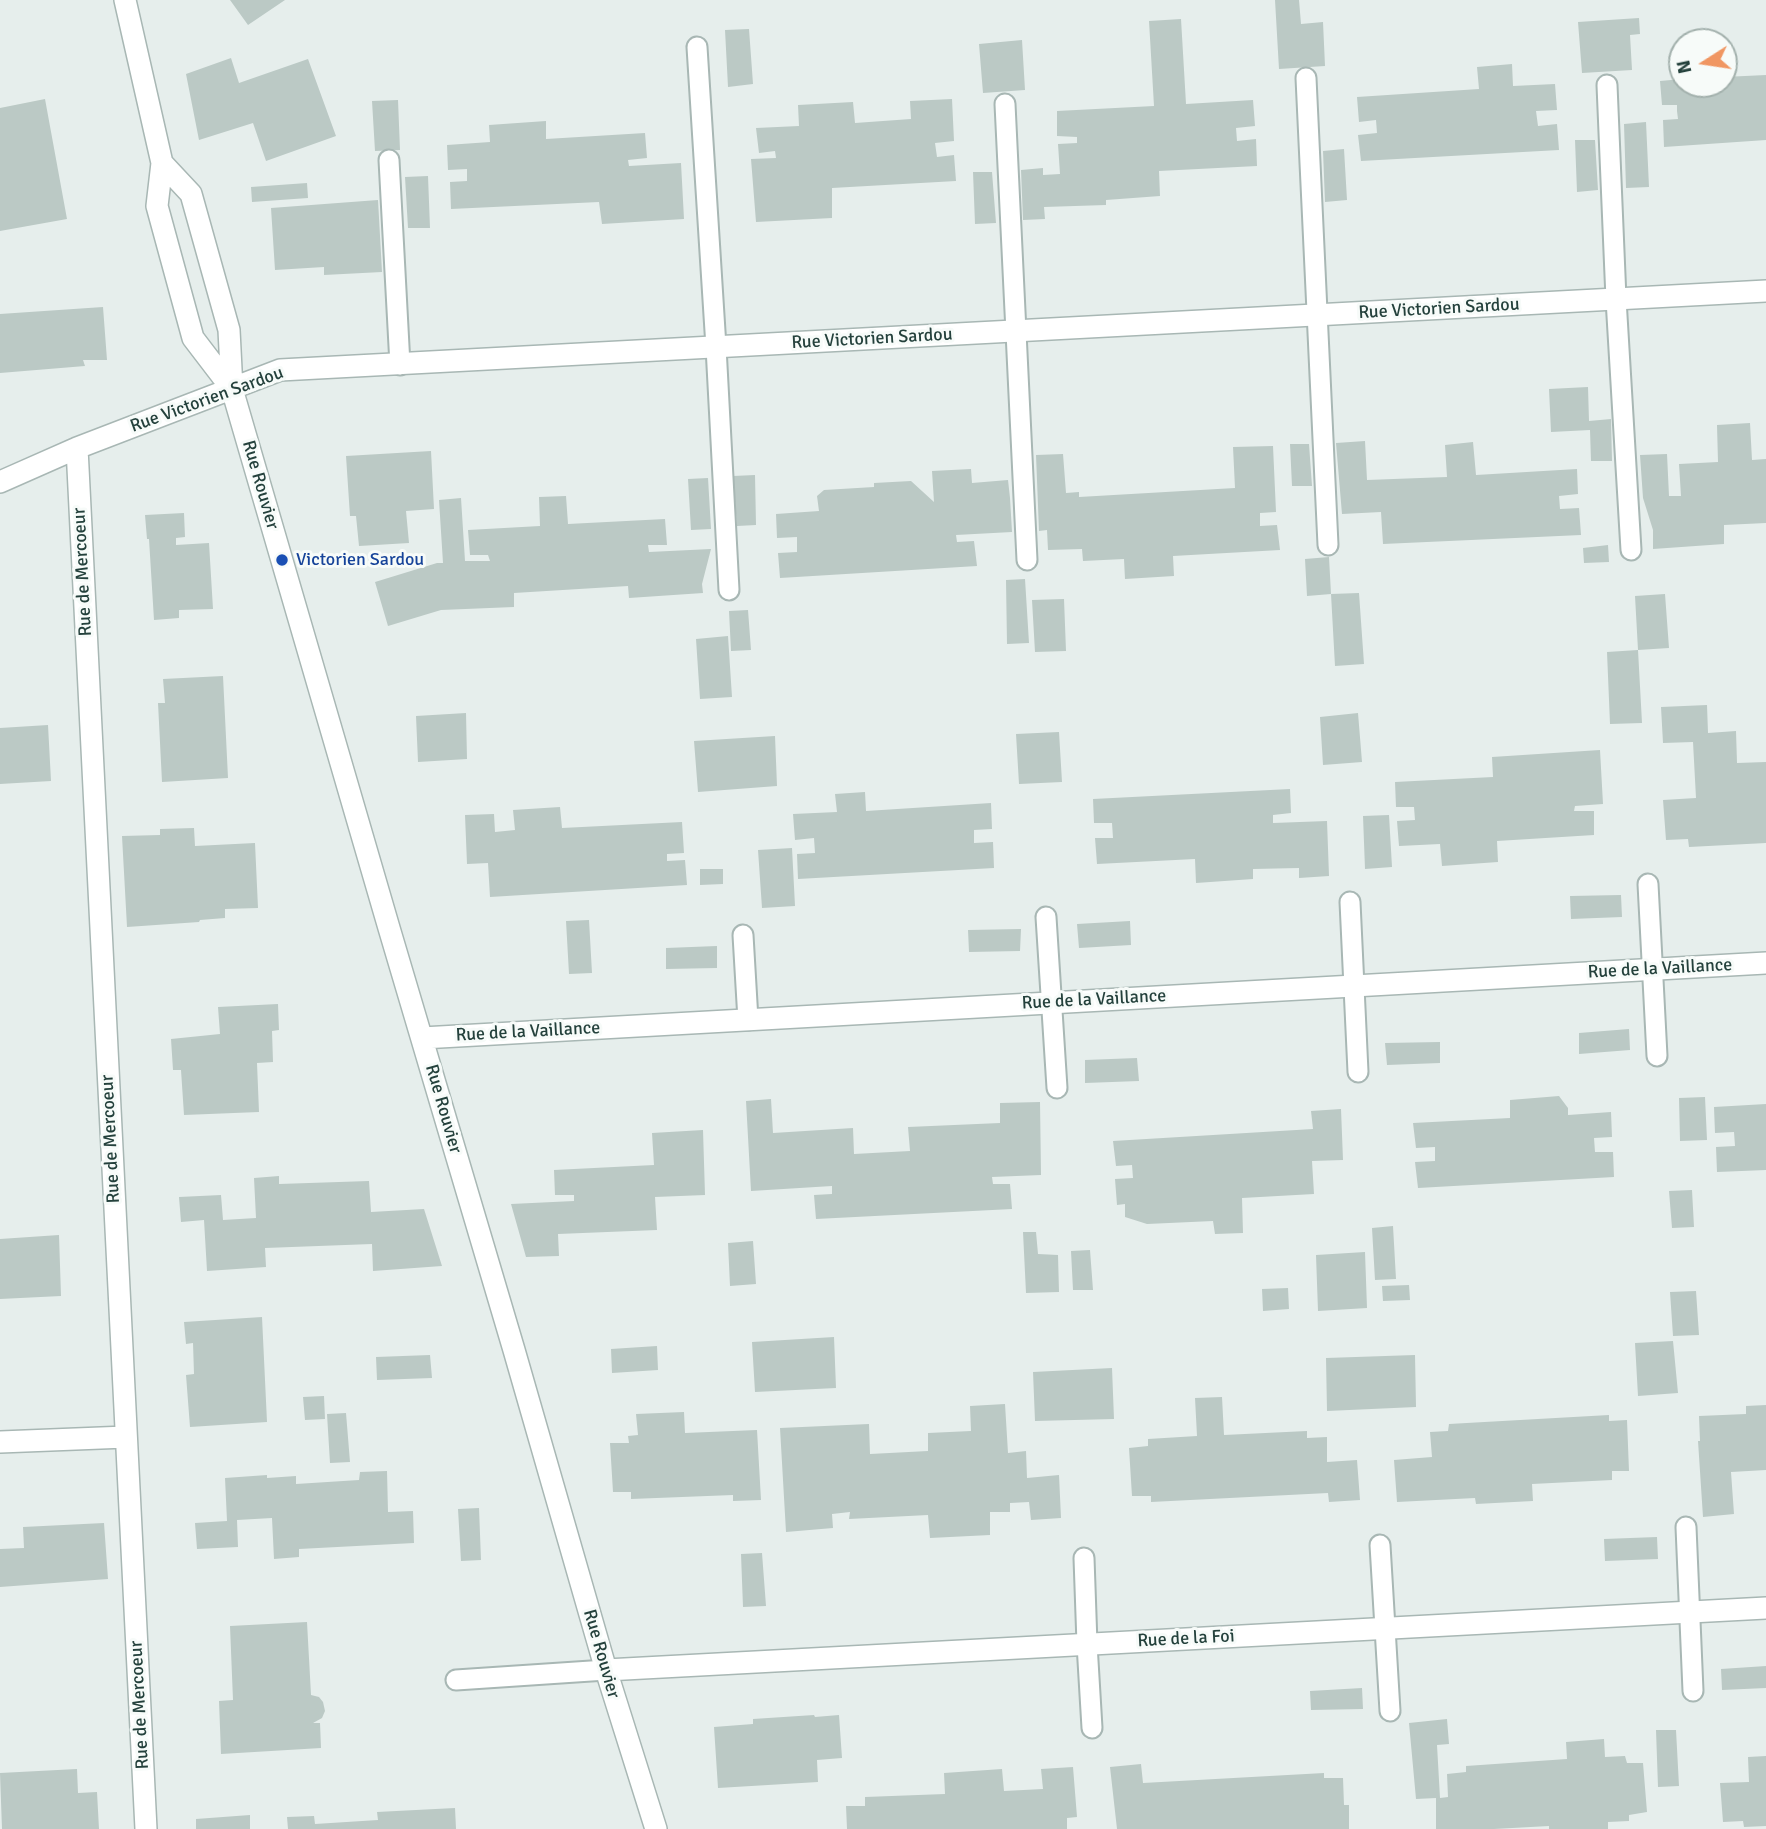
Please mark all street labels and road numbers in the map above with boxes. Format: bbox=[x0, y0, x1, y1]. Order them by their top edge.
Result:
street label: Rue Victorien Sardou bbox=[1358, 294, 1520, 324]
street label: Rue Victorien Sardou bbox=[791, 324, 953, 354]
street label: Rue Victorien Sardou bbox=[128, 362, 286, 438]
street label: Rue Rouvier bbox=[237, 438, 283, 532]
street label: Rue de Mercoeur bbox=[69, 507, 97, 637]
street label: Rue de la Vaillance bbox=[1587, 954, 1733, 984]
street label: Rue de la Vaillance bbox=[1021, 985, 1167, 1015]
street label: Rue de la Vaillance bbox=[455, 1017, 601, 1047]
street label: Rue Rouvier bbox=[420, 1062, 466, 1156]
street label: Rue de Mercoeur bbox=[97, 1074, 125, 1204]
street label: Rue Rouvier bbox=[578, 1607, 624, 1701]
street label: Rue de la Foi bbox=[1137, 1626, 1235, 1652]
street label: Rue de Mercoeur bbox=[126, 1640, 154, 1770]

